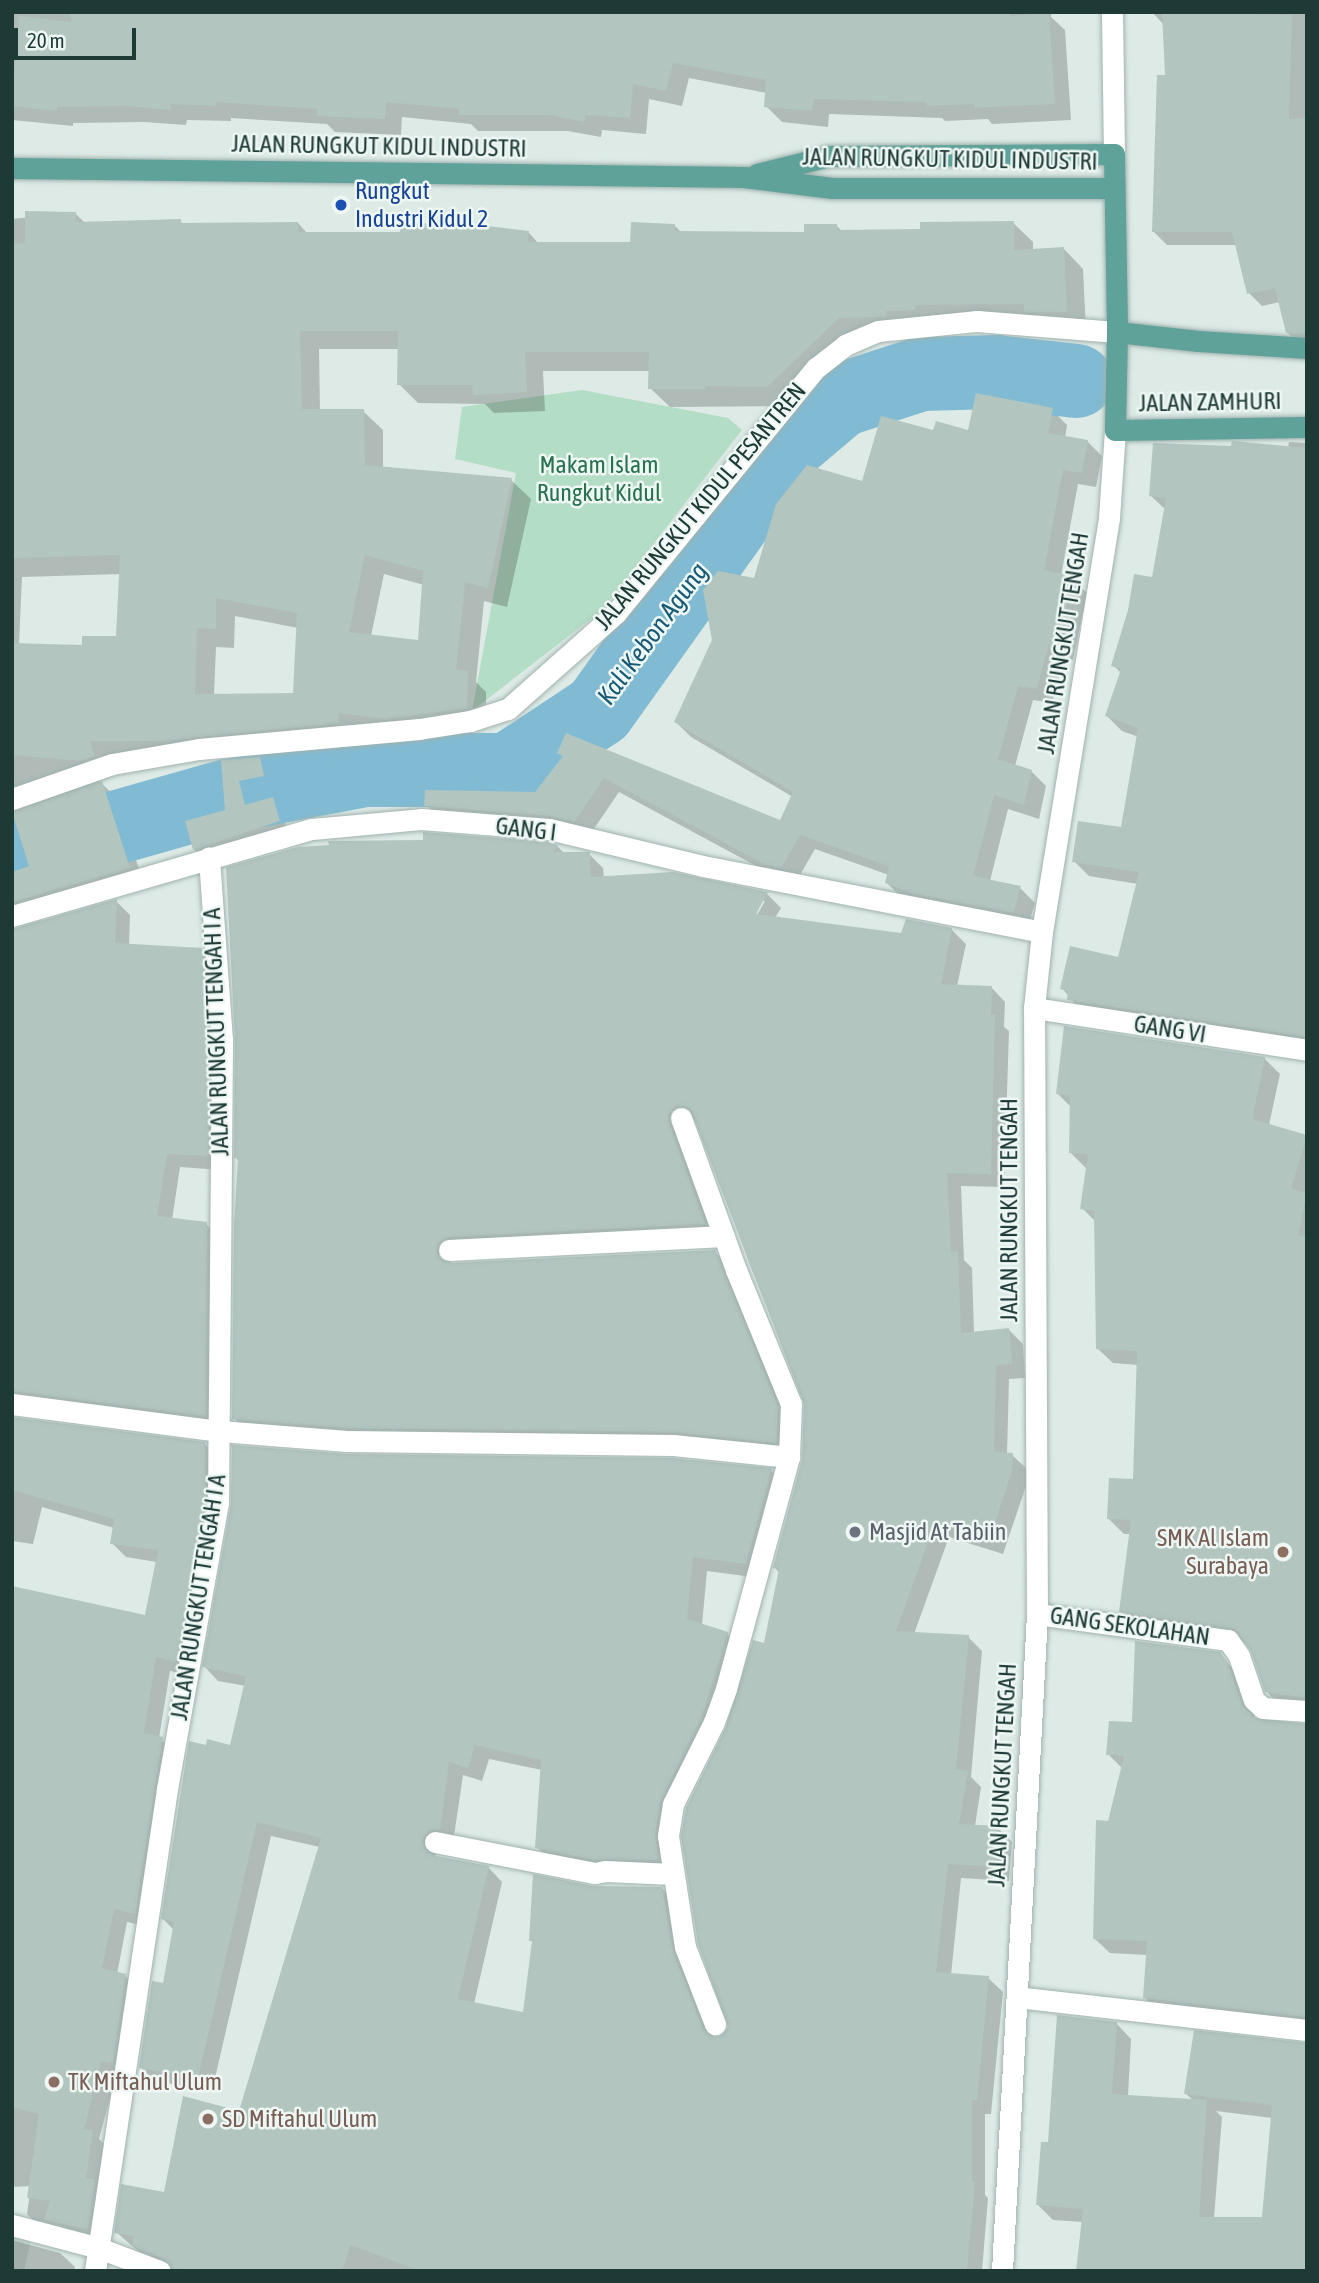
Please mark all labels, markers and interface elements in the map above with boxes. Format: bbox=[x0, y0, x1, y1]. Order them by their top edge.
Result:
scale bar bbox=[18, 14, 140, 58]
text: 20 m bbox=[27, 28, 65, 52]
street label: JALAN RUNGKUT KIDUL INDUSTRI bbox=[231, 129, 527, 163]
street label: JALAN RUNGKUT KIDUL INDUSTRI bbox=[802, 142, 1098, 176]
place label: Rungkut Industri Kidul 2 bbox=[355, 177, 488, 233]
marker: Rungkut Industri Kidul 2 bbox=[333, 197, 349, 213]
street label: JALAN RUNGKUT KIDUL PESANTREN bbox=[588, 377, 812, 635]
street label: JALAN ZAMHURI bbox=[1138, 386, 1282, 418]
park label: Makam Islam Rungkut Kidul bbox=[537, 451, 661, 507]
street label: JALAN RUNGKUT TENGAH bbox=[1031, 530, 1095, 756]
water label: Kali Kebon Agung bbox=[591, 557, 715, 711]
street label: GANG I bbox=[494, 811, 558, 847]
street label: JALAN RUNGKUT TENGAH I A bbox=[197, 907, 235, 1157]
street label: GANG VI bbox=[1132, 1009, 1208, 1049]
street label: JALAN RUNGKUT TENGAH bbox=[995, 1098, 1023, 1322]
street label: JALAN RUNGKUT TENGAH I A bbox=[164, 1472, 232, 1722]
place label: Masjid At Tabiin bbox=[869, 1518, 1006, 1546]
marker: Masjid At Tabiin bbox=[847, 1524, 863, 1540]
place label: SMK Al Islam Surabaya bbox=[1157, 1524, 1269, 1580]
marker: SMK Al Islam Surabaya bbox=[1275, 1544, 1291, 1560]
street label: GANG SEKOLAHAN bbox=[1048, 1601, 1212, 1651]
street label: JALAN RUNGKUT TENGAH bbox=[982, 1662, 1022, 1888]
place label: TK Miftahul Ulum bbox=[68, 2068, 222, 2096]
marker: TK Miftahul Ulum bbox=[46, 2074, 62, 2090]
place label: SD Miftahul Ulum bbox=[222, 2105, 377, 2133]
marker: SD Miftahul Ulum bbox=[200, 2111, 216, 2127]

